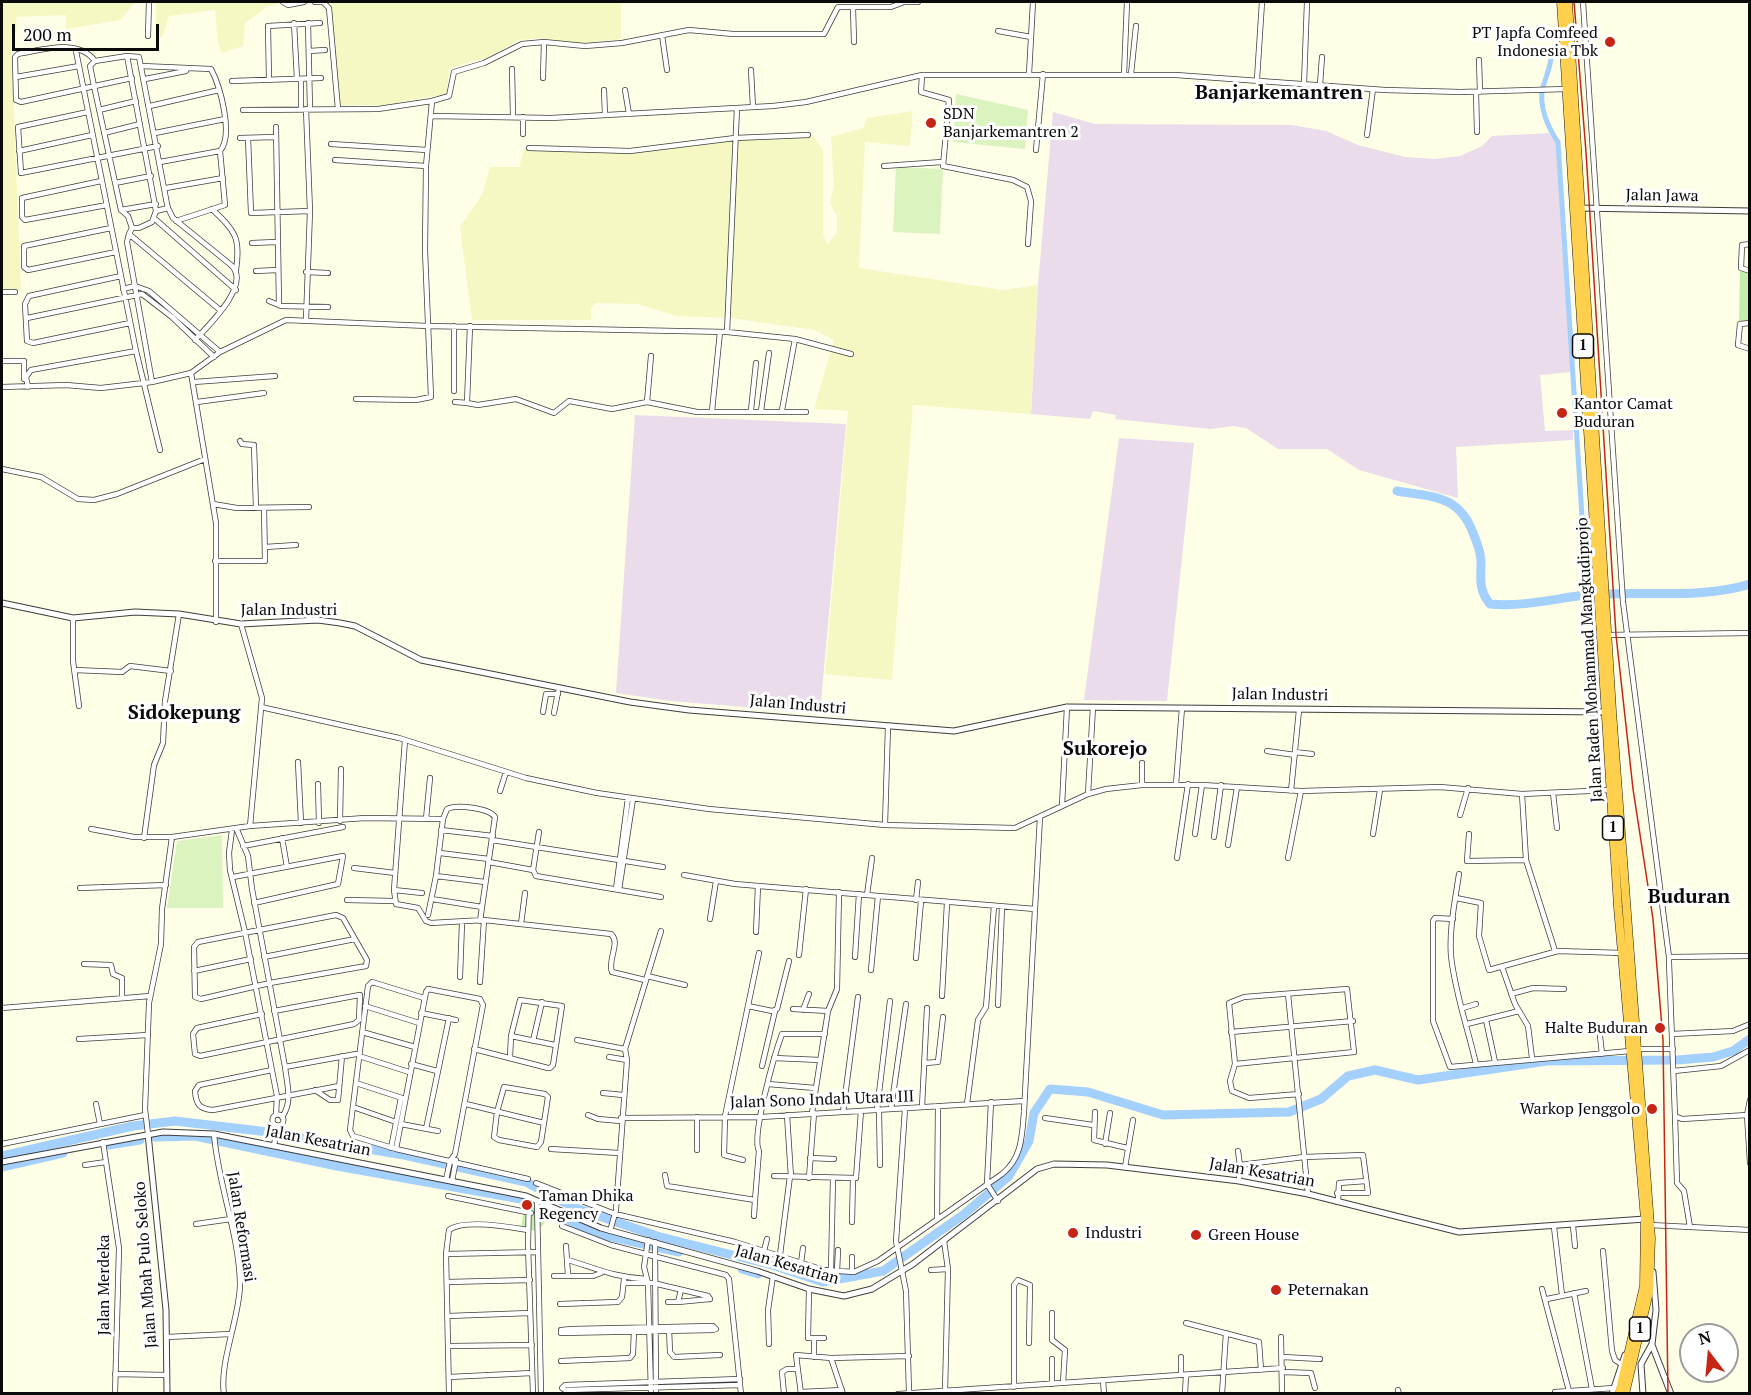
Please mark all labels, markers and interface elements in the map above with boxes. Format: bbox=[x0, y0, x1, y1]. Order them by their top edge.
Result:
scale bar bbox=[15, 12, 162, 50]
text: 200 m bbox=[23, 22, 72, 46]
place label: PT Japfa Comfeed Indonesia Tbk bbox=[1472, 23, 1598, 61]
marker: PT Japfa Comfeed Indonesia Tbk bbox=[1603, 35, 1617, 49]
district label: Banjarkemantren bbox=[1195, 81, 1363, 105]
place label: SDN Banjarkemantren 2 bbox=[943, 104, 1079, 142]
marker: SDN Banjarkemantren 2 bbox=[924, 116, 938, 130]
street label: Jalan Jawa bbox=[1625, 186, 1699, 206]
road number: 1 bbox=[1572, 334, 1594, 358]
place label: Kantor Camat Buduran bbox=[1574, 394, 1673, 432]
marker: Kantor Camat Buduran bbox=[1555, 406, 1569, 420]
street label: Jalan Raden Mohammad Mangkudiprojo bbox=[1573, 517, 1607, 803]
street label: Jalan Industri bbox=[241, 600, 337, 620]
street label: Jalan Industri bbox=[1231, 685, 1329, 705]
street label: Jalan Industri bbox=[749, 691, 847, 719]
district label: Sidokepung bbox=[128, 701, 240, 725]
district label: Sukorejo bbox=[1063, 737, 1147, 761]
road number: 1 bbox=[1602, 816, 1624, 840]
district label: Buduran bbox=[1648, 885, 1730, 909]
place label: Halte Buduran bbox=[1545, 1018, 1648, 1038]
marker: Halte Buduran bbox=[1653, 1021, 1667, 1035]
street label: Jalan Sono Indah Utara III bbox=[729, 1087, 915, 1113]
place label: Warkop Jenggolo bbox=[1520, 1099, 1640, 1119]
marker: Warkop Jenggolo bbox=[1645, 1102, 1659, 1116]
street label: Jalan Kesatrian bbox=[264, 1121, 372, 1161]
street label: Jalan Kesatrian bbox=[1208, 1154, 1316, 1192]
street label: Jalan Reformasi bbox=[223, 1170, 259, 1284]
street label: Jalan Mbah Pulo Seloko bbox=[131, 1181, 161, 1349]
place label: Taman Dhika Regency bbox=[539, 1186, 634, 1224]
marker: Taman Dhika Regency bbox=[520, 1198, 534, 1212]
place label: Industri bbox=[1085, 1223, 1142, 1243]
place label: Green House bbox=[1208, 1225, 1299, 1245]
marker: Industri bbox=[1066, 1226, 1080, 1240]
marker: Green House bbox=[1189, 1228, 1203, 1242]
street label: Jalan Merdeka bbox=[94, 1234, 114, 1336]
street label: Jalan Kesatrian bbox=[733, 1241, 841, 1289]
place label: Peternakan bbox=[1288, 1280, 1369, 1300]
marker: Peternakan bbox=[1269, 1283, 1283, 1297]
road number: 1 bbox=[1630, 1317, 1650, 1341]
north arrow bbox=[1679, 1323, 1739, 1383]
text: N bbox=[1696, 1325, 1713, 1350]

